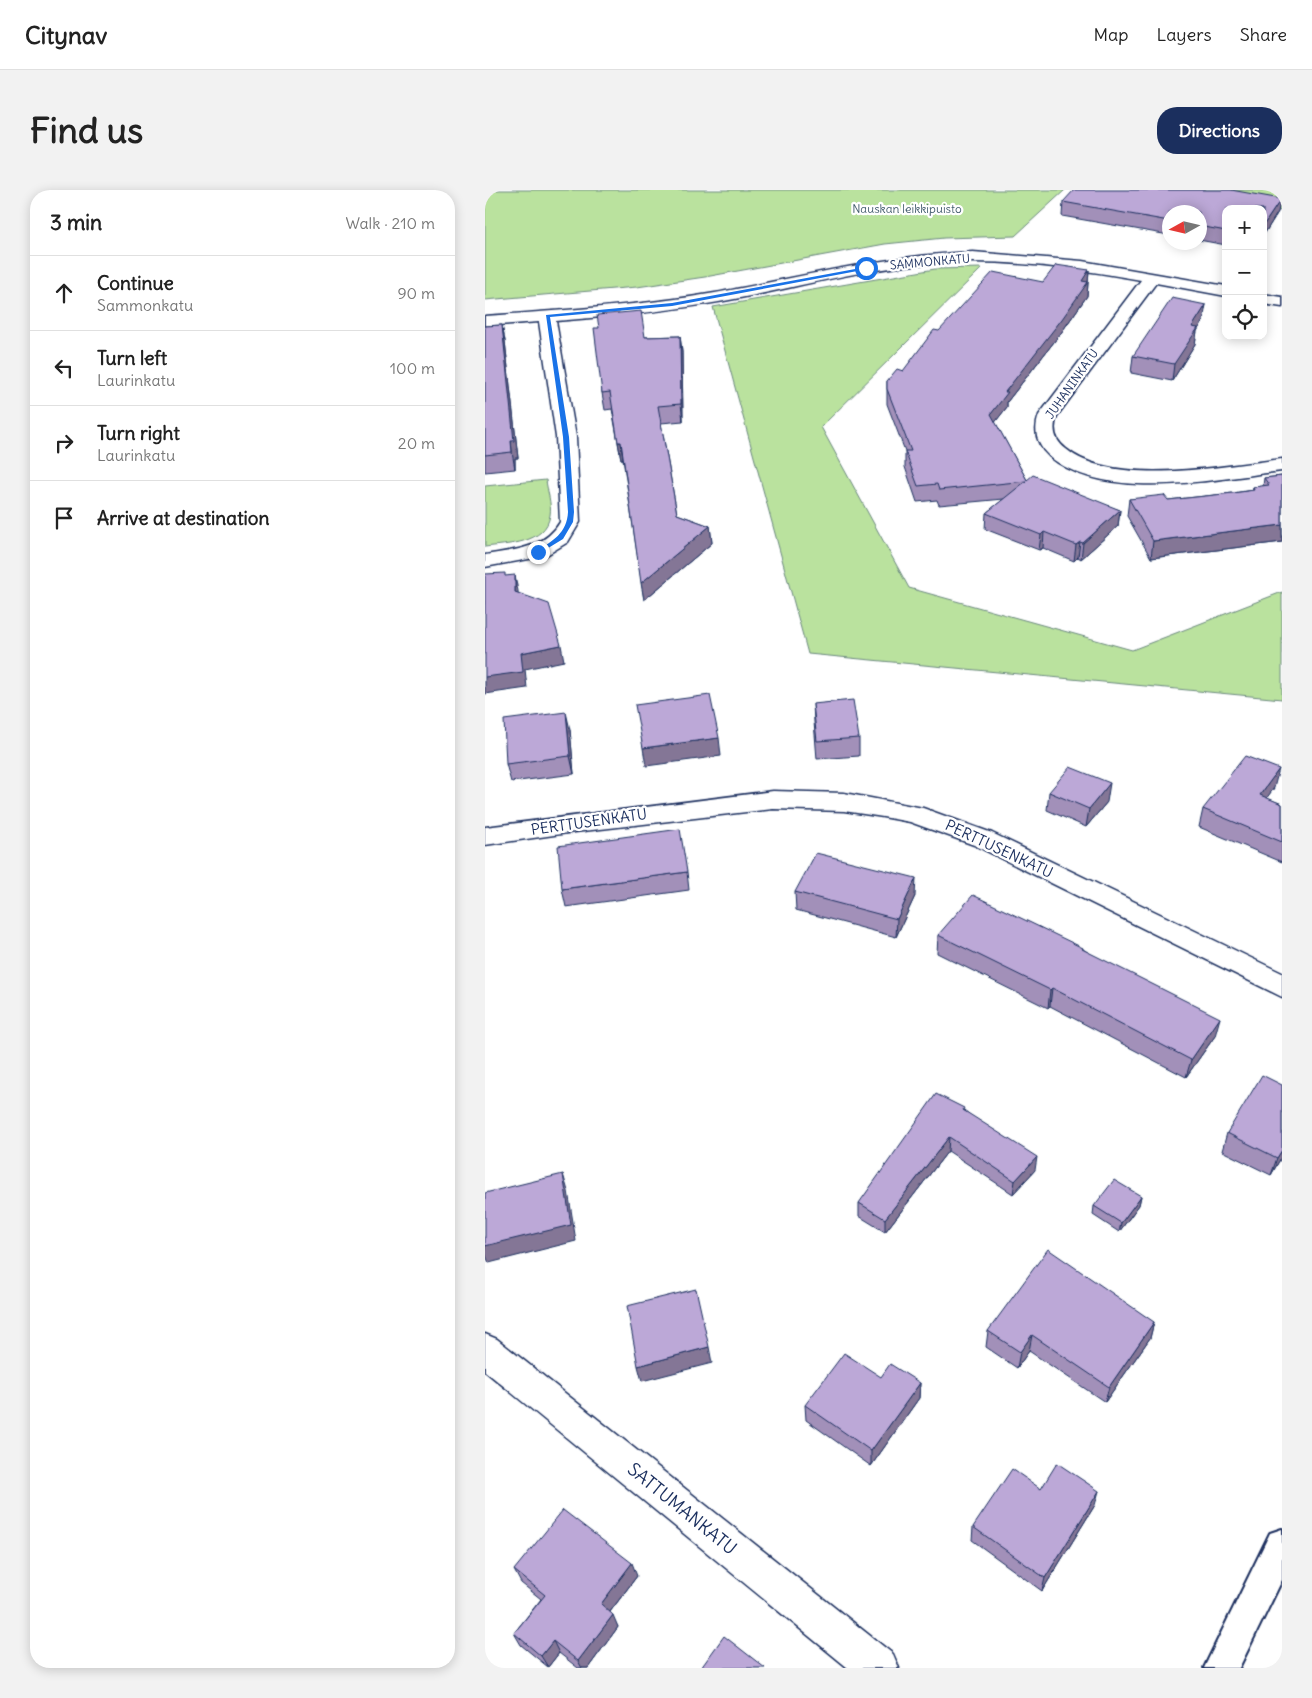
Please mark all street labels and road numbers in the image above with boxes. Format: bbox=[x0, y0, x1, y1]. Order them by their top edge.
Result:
street label: SAMMONKATU bbox=[889, 251, 971, 272]
street label: JUHANINKATU bbox=[1042, 346, 1101, 421]
street label: PERTTUSENKATU bbox=[530, 804, 648, 839]
street label: PERTTUSENKATU bbox=[942, 815, 1056, 882]
street label: SATTUMANKATU bbox=[623, 1458, 742, 1560]

